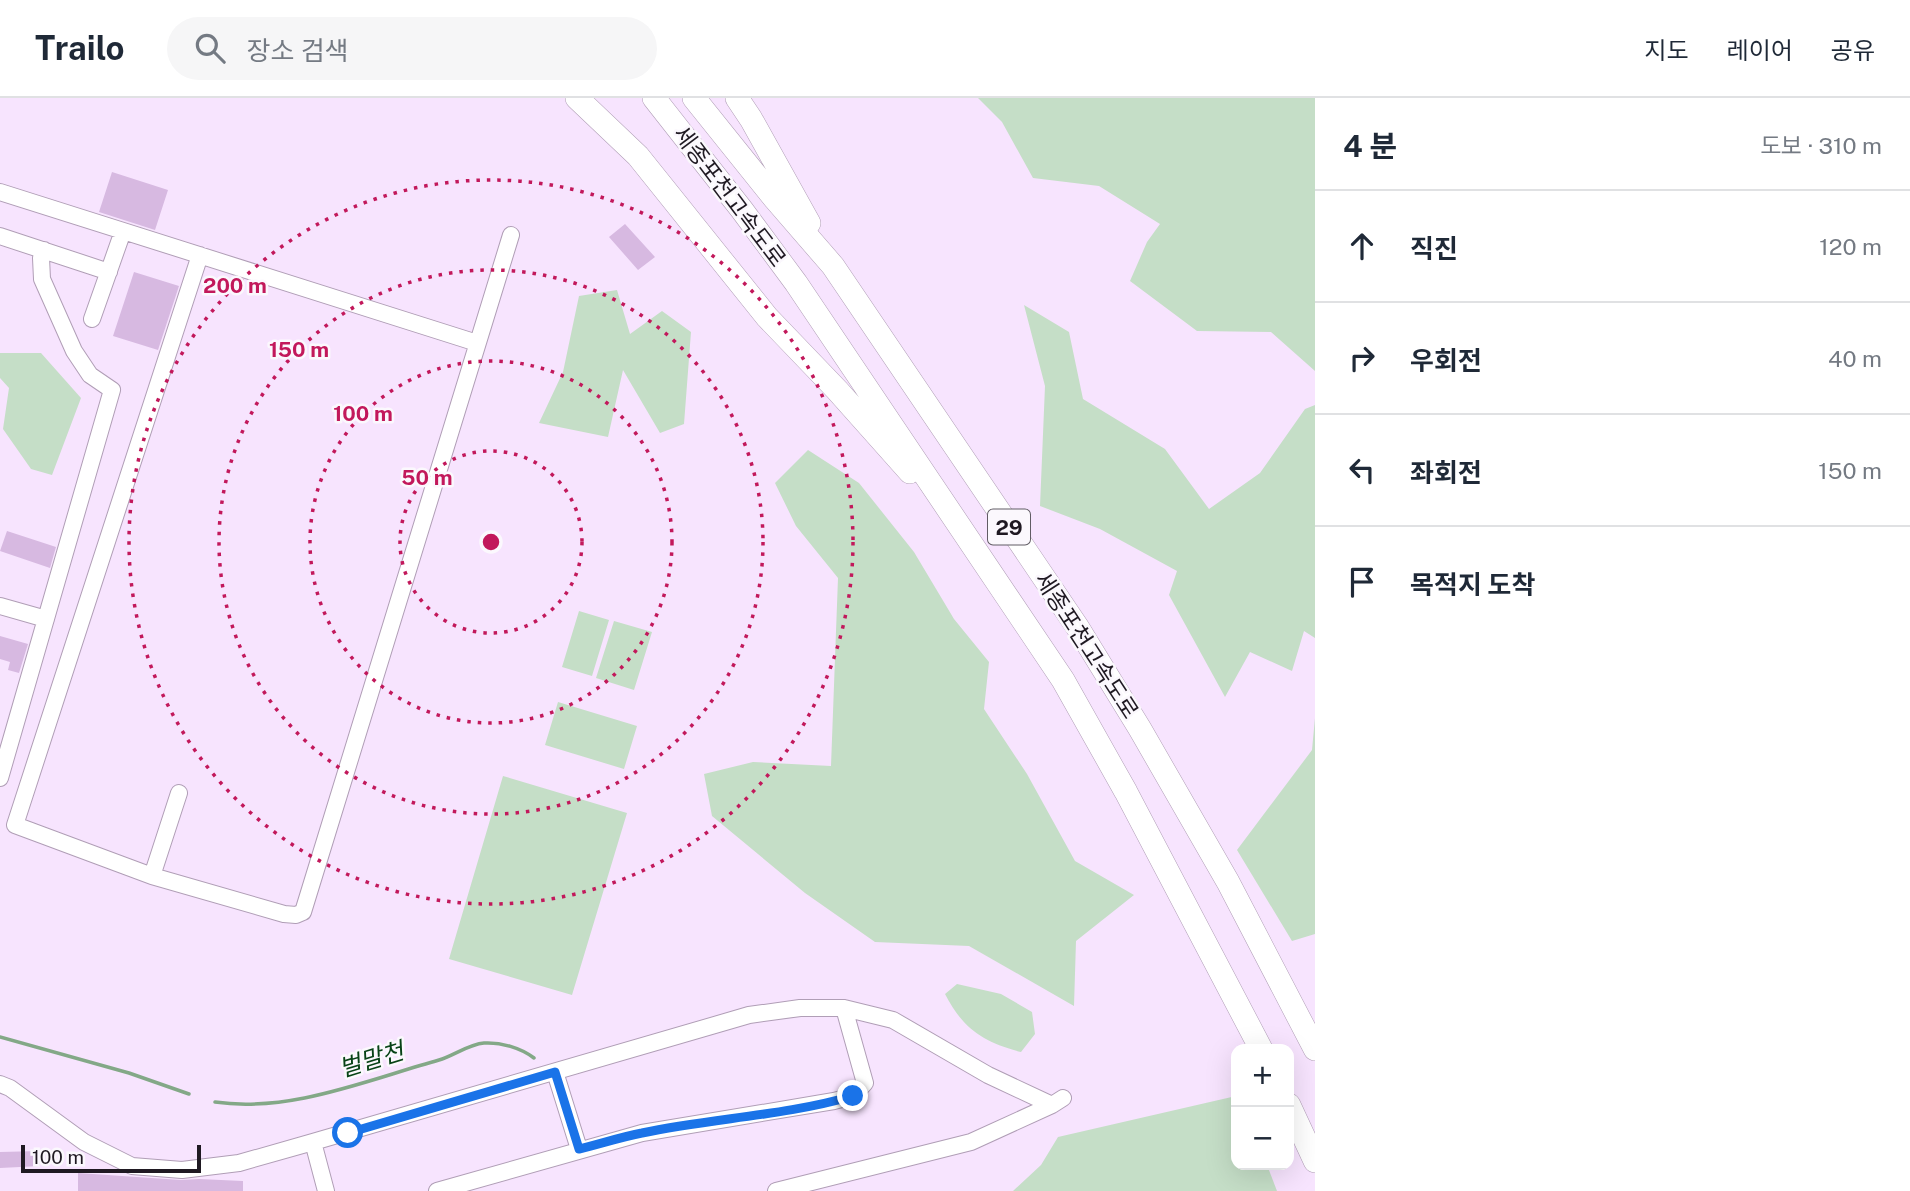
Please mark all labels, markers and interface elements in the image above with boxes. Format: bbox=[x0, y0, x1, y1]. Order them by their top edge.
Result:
search box bbox=[167, 17, 657, 80]
text: Trailo bbox=[35, 29, 125, 67]
icon: search bbox=[191, 29, 229, 67]
text: 장소 검색 bbox=[247, 35, 349, 66]
text: 지도 bbox=[1644, 36, 1689, 64]
text: 레이어 bbox=[1727, 36, 1793, 64]
text: 공유 bbox=[1831, 36, 1875, 64]
street label: 세종포천고속도로 bbox=[668, 120, 792, 272]
text: 4 분 bbox=[1343, 128, 1397, 164]
text: 도보 · 310 m bbox=[1760, 132, 1882, 159]
icon: ahead bbox=[1343, 227, 1381, 265]
text: 직진 bbox=[1410, 233, 1458, 264]
text: 120 m bbox=[1819, 233, 1882, 260]
text: 200 m bbox=[203, 273, 267, 298]
text: 150 m bbox=[269, 337, 329, 362]
icon: right bbox=[1343, 339, 1381, 377]
text: 우회전 bbox=[1410, 345, 1482, 376]
text: 40 m bbox=[1828, 345, 1882, 372]
text: 100 m bbox=[333, 401, 393, 426]
icon: left bbox=[1343, 451, 1381, 489]
text: 좌회전 bbox=[1410, 457, 1482, 488]
text: 150 m bbox=[1818, 457, 1882, 484]
text: 50 m bbox=[401, 465, 453, 490]
road number: 29 bbox=[988, 510, 1030, 544]
centre of rings bbox=[479, 530, 503, 554]
icon: arrive bbox=[1343, 563, 1381, 601]
street label: 세종포천고속도로 bbox=[1030, 567, 1144, 723]
text: 목적지 도착 bbox=[1410, 569, 1535, 600]
water label: 벌말천 bbox=[335, 1035, 410, 1082]
map controls bbox=[1231, 1044, 1294, 1170]
button: + bbox=[1231, 1044, 1294, 1107]
route end bbox=[837, 1080, 868, 1111]
button: − bbox=[1231, 1107, 1294, 1170]
route start bbox=[332, 1117, 363, 1148]
scale bar bbox=[21, 1142, 201, 1174]
text: 100 m bbox=[32, 1146, 84, 1168]

